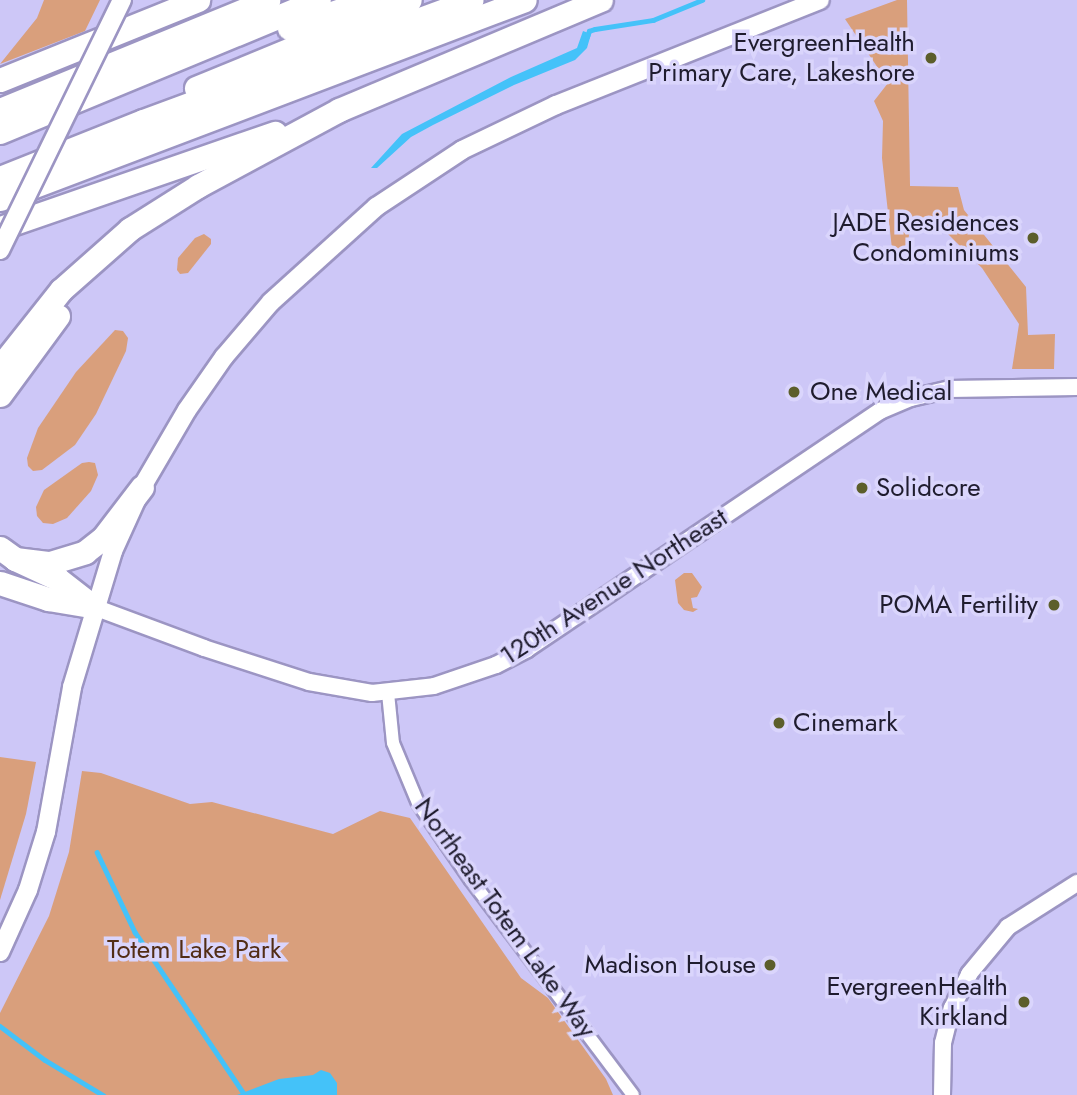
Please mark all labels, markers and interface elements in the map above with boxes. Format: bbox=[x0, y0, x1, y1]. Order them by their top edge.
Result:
place label: EvergreenHealth Primary Care, Lakeshore bbox=[648, 27, 915, 88]
marker: EvergreenHealth Primary Care, Lakeshore bbox=[921, 48, 941, 68]
place label: JADE Residences Condominiums bbox=[832, 207, 1019, 268]
marker: JADE Residences Condominiums bbox=[1025, 230, 1041, 246]
place label: One Medical bbox=[810, 376, 952, 408]
marker: One Medical bbox=[784, 382, 804, 402]
place label: Solidcore bbox=[876, 472, 981, 504]
marker: Solidcore bbox=[854, 480, 870, 496]
street label: 120th Avenue Northeast bbox=[495, 502, 733, 672]
place label: POMA Fertility bbox=[879, 589, 1038, 621]
marker: POMA Fertility bbox=[1044, 595, 1064, 615]
place label: Cinemark bbox=[793, 707, 898, 739]
marker: Cinemark bbox=[771, 715, 787, 731]
street label: Northeast Totem Lake Way bbox=[408, 792, 602, 1044]
park label: Totem Lake Park bbox=[107, 934, 281, 966]
place label: Madison House bbox=[584, 949, 756, 981]
marker: Madison House bbox=[762, 957, 778, 973]
place label: EvergreenHealth Kirkland bbox=[827, 971, 1008, 1032]
marker: EvergreenHealth Kirkland bbox=[1014, 992, 1034, 1012]

